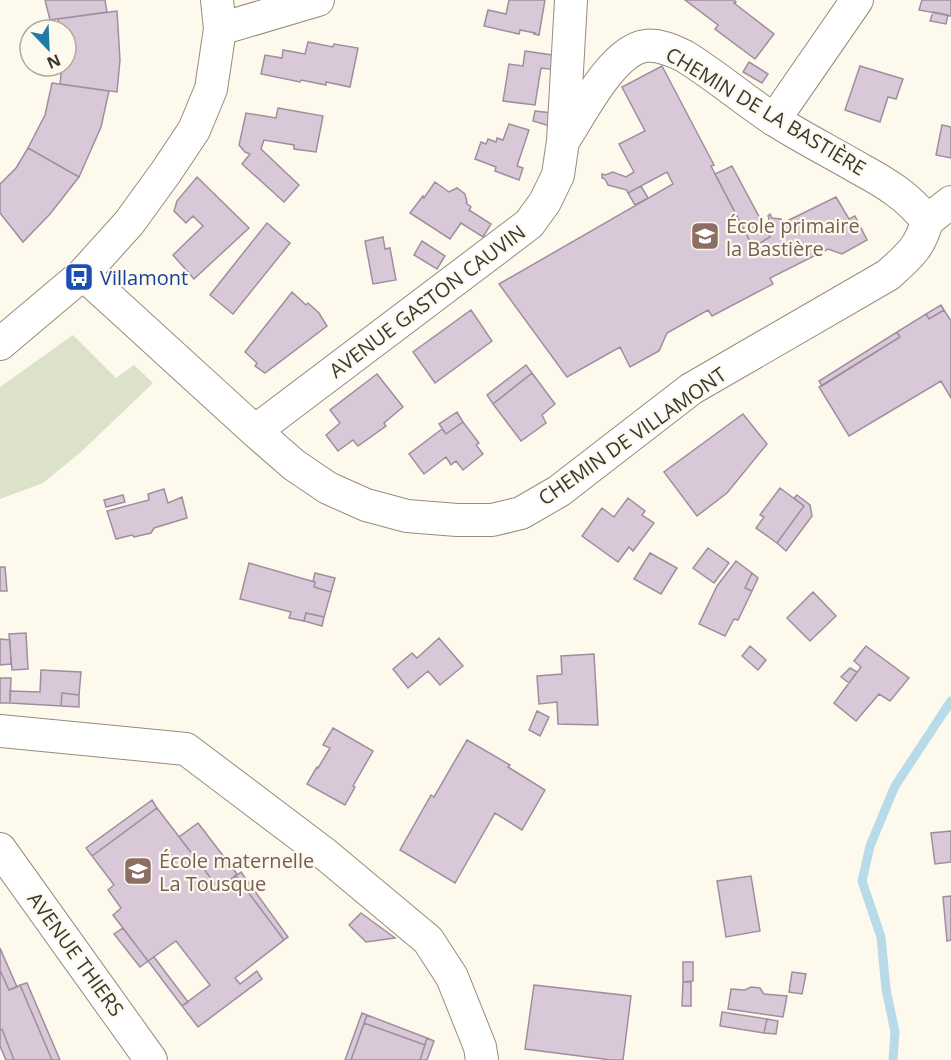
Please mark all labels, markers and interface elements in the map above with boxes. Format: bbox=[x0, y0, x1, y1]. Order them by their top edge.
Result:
north arrow bbox=[18, 18, 78, 78]
street label: CHEMIN DE LA BASTIÈRE bbox=[661, 40, 871, 182]
text: N bbox=[44, 49, 64, 74]
place label: École primaire la Bastière bbox=[726, 212, 860, 262]
street label: AVENUE GASTON CAUVIN bbox=[323, 218, 531, 384]
school or university icon: École primaire la Bastière bbox=[689, 220, 721, 252]
bus stop icon: Villamont bbox=[63, 261, 95, 293]
place label: Villamont bbox=[100, 264, 188, 291]
street label: CHEMIN DE VILLAMONT bbox=[533, 361, 731, 511]
place label: École maternelle La Tousque bbox=[159, 847, 314, 897]
school or university icon: École maternelle La Tousque bbox=[122, 855, 154, 887]
street label: AVENUE THIERS bbox=[22, 886, 130, 1022]

